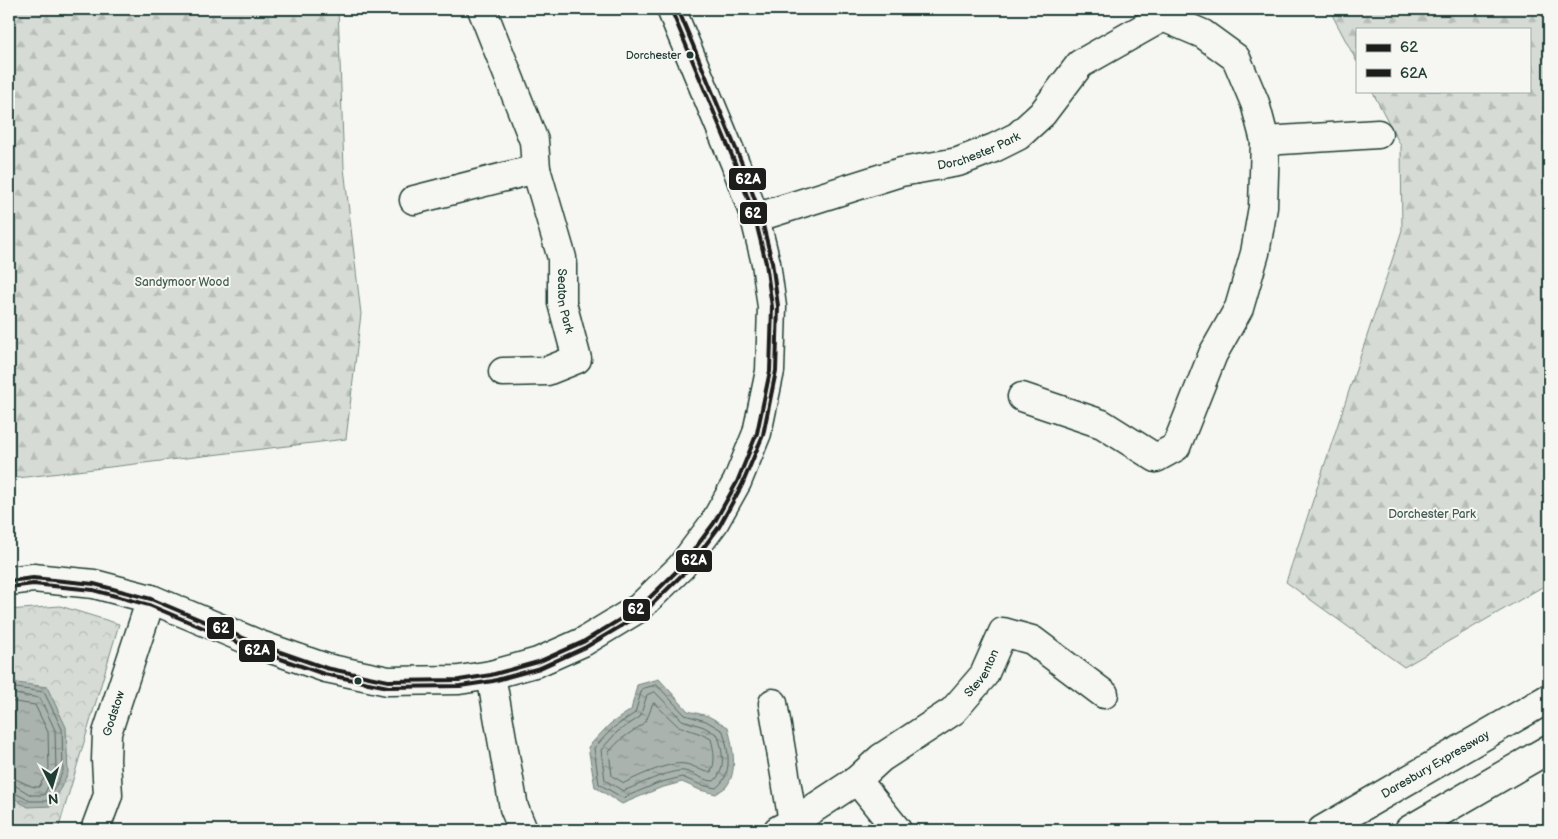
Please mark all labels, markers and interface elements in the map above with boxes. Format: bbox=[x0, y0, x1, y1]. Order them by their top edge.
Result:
legend bbox=[1356, 28, 1530, 92]
text: 62 bbox=[1400, 38, 1418, 57]
place label: Dorchester bbox=[626, 49, 682, 62]
marker: Dorchester bbox=[685, 50, 695, 60]
text: 62A bbox=[1400, 64, 1428, 83]
street label: Dorchester Park bbox=[936, 129, 1023, 173]
line badge: 62A bbox=[728, 167, 767, 191]
text: 62A bbox=[735, 171, 761, 188]
line badge: 62 bbox=[739, 201, 768, 225]
text: 62 bbox=[745, 205, 762, 222]
street label: Seaton Park bbox=[554, 269, 577, 335]
park label: Sandymoor Wood bbox=[135, 275, 229, 290]
park label: Dorchester Park bbox=[1388, 507, 1476, 522]
line badge: 62A bbox=[675, 549, 713, 573]
text: 62A bbox=[681, 552, 707, 569]
line badge: 62 bbox=[622, 598, 651, 622]
text: 62 bbox=[628, 601, 645, 618]
line badge: 62 bbox=[206, 616, 235, 640]
text: 62 bbox=[213, 620, 230, 637]
line badge: 62A bbox=[238, 639, 276, 663]
text: 62A bbox=[244, 642, 270, 659]
street label: Steventon bbox=[961, 647, 1002, 700]
unlabelled marker bbox=[353, 676, 363, 686]
street label: Godstow bbox=[99, 689, 128, 738]
street label: Daresbury Expressway bbox=[1379, 727, 1492, 801]
north arrow bbox=[28, 762, 78, 812]
text: N bbox=[47, 790, 59, 807]

